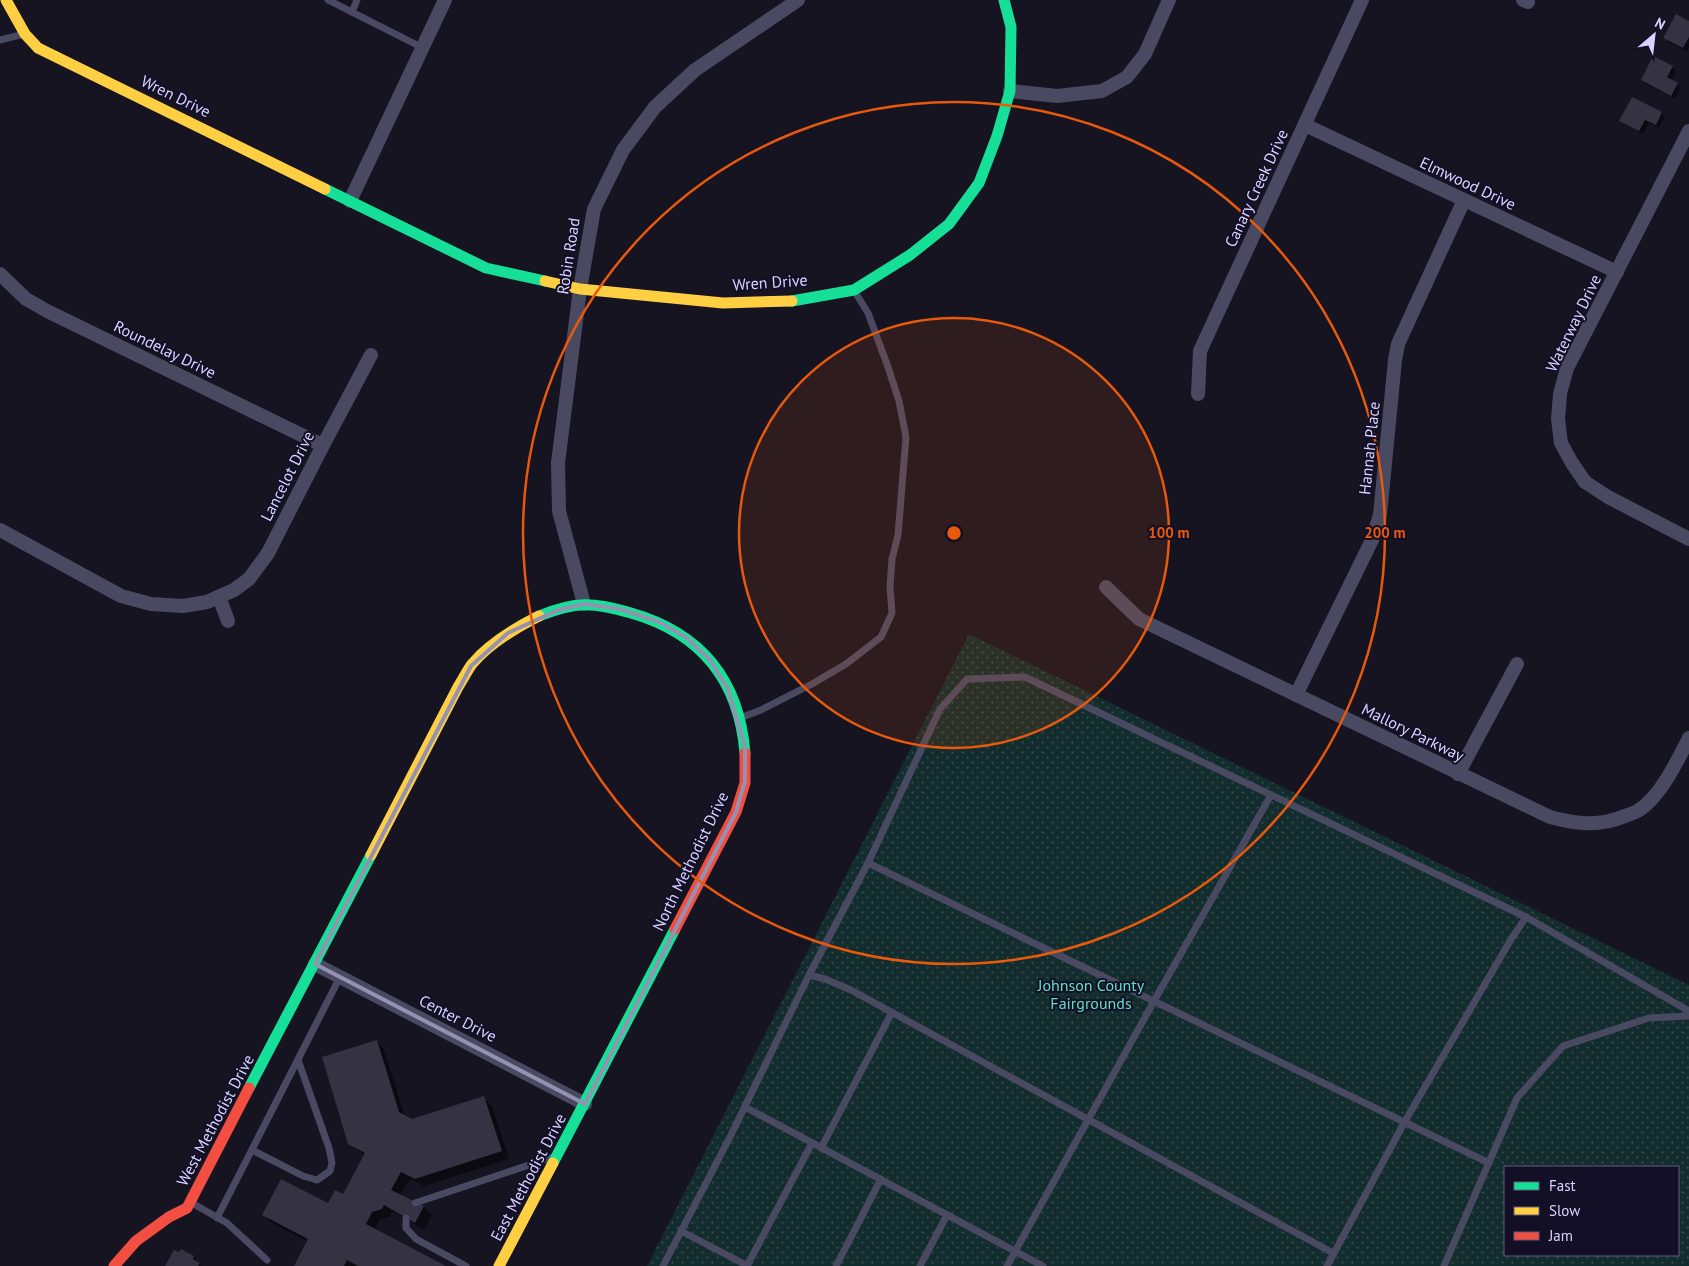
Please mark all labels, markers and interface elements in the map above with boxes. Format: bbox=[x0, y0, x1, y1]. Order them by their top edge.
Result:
north arrow bbox=[1629, 10, 1679, 60]
text: N bbox=[1652, 13, 1668, 34]
street label: Wren Drive bbox=[138, 71, 214, 121]
street label: Canary Creek Drive bbox=[1220, 126, 1292, 250]
street label: Elmwood Drive bbox=[1417, 152, 1519, 214]
street label: Robin Road bbox=[552, 216, 584, 296]
street label: Wren Drive bbox=[732, 269, 808, 295]
street label: Waterway Drive bbox=[1541, 271, 1605, 375]
street label: Roundelay Drive bbox=[111, 316, 219, 382]
street label: Hannah Place bbox=[1354, 400, 1384, 496]
street label: Lancelot Drive bbox=[256, 428, 318, 524]
text: 100 m bbox=[1148, 523, 1190, 542]
text: 200 m bbox=[1364, 523, 1406, 542]
centre of rings bbox=[945, 524, 963, 542]
street label: Mallory Parkway bbox=[1358, 699, 1468, 766]
street label: North Methodist Drive bbox=[648, 788, 732, 934]
park label: Johnson County Fairgrounds bbox=[1037, 975, 1145, 1013]
street label: Center Drive bbox=[416, 990, 500, 1046]
street label: West Methodist Drive bbox=[172, 1051, 258, 1189]
street label: East Methodist Drive bbox=[486, 1110, 570, 1244]
legend bbox=[1504, 1166, 1679, 1256]
text: Fast bbox=[1549, 1176, 1576, 1195]
text: Slow bbox=[1549, 1201, 1580, 1220]
text: Jam bbox=[1548, 1226, 1573, 1245]

